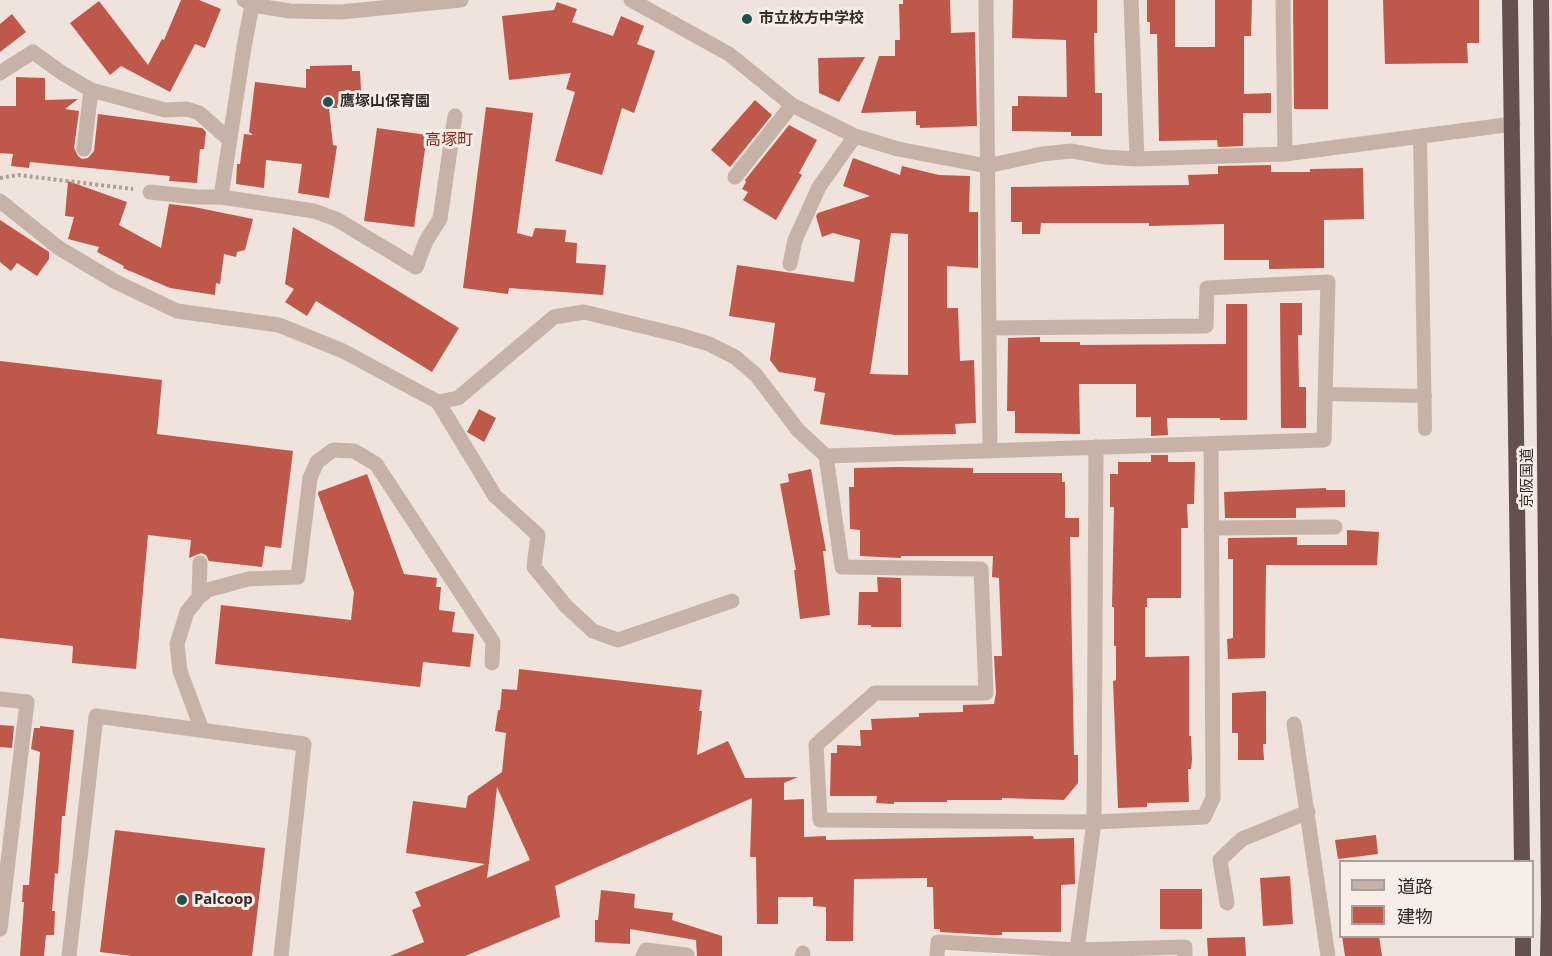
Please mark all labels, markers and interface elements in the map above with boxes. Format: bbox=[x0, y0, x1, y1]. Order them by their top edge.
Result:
place label: 市立枚方中学校 bbox=[759, 10, 864, 28]
marker: 市立枚方中学校 bbox=[740, 12, 754, 26]
place label: 鷹塚山保育園 bbox=[340, 93, 430, 111]
marker: 鷹塚山保育園 bbox=[321, 95, 335, 109]
district label: 高塚町 bbox=[425, 130, 473, 150]
street label: 京阪国道 bbox=[1519, 448, 1537, 508]
legend bbox=[1339, 860, 1534, 938]
text: 道路 bbox=[1397, 874, 1433, 898]
place label: Palcoop bbox=[194, 891, 253, 909]
marker: Palcoop bbox=[175, 893, 189, 907]
text: 建物 bbox=[1397, 904, 1433, 928]

